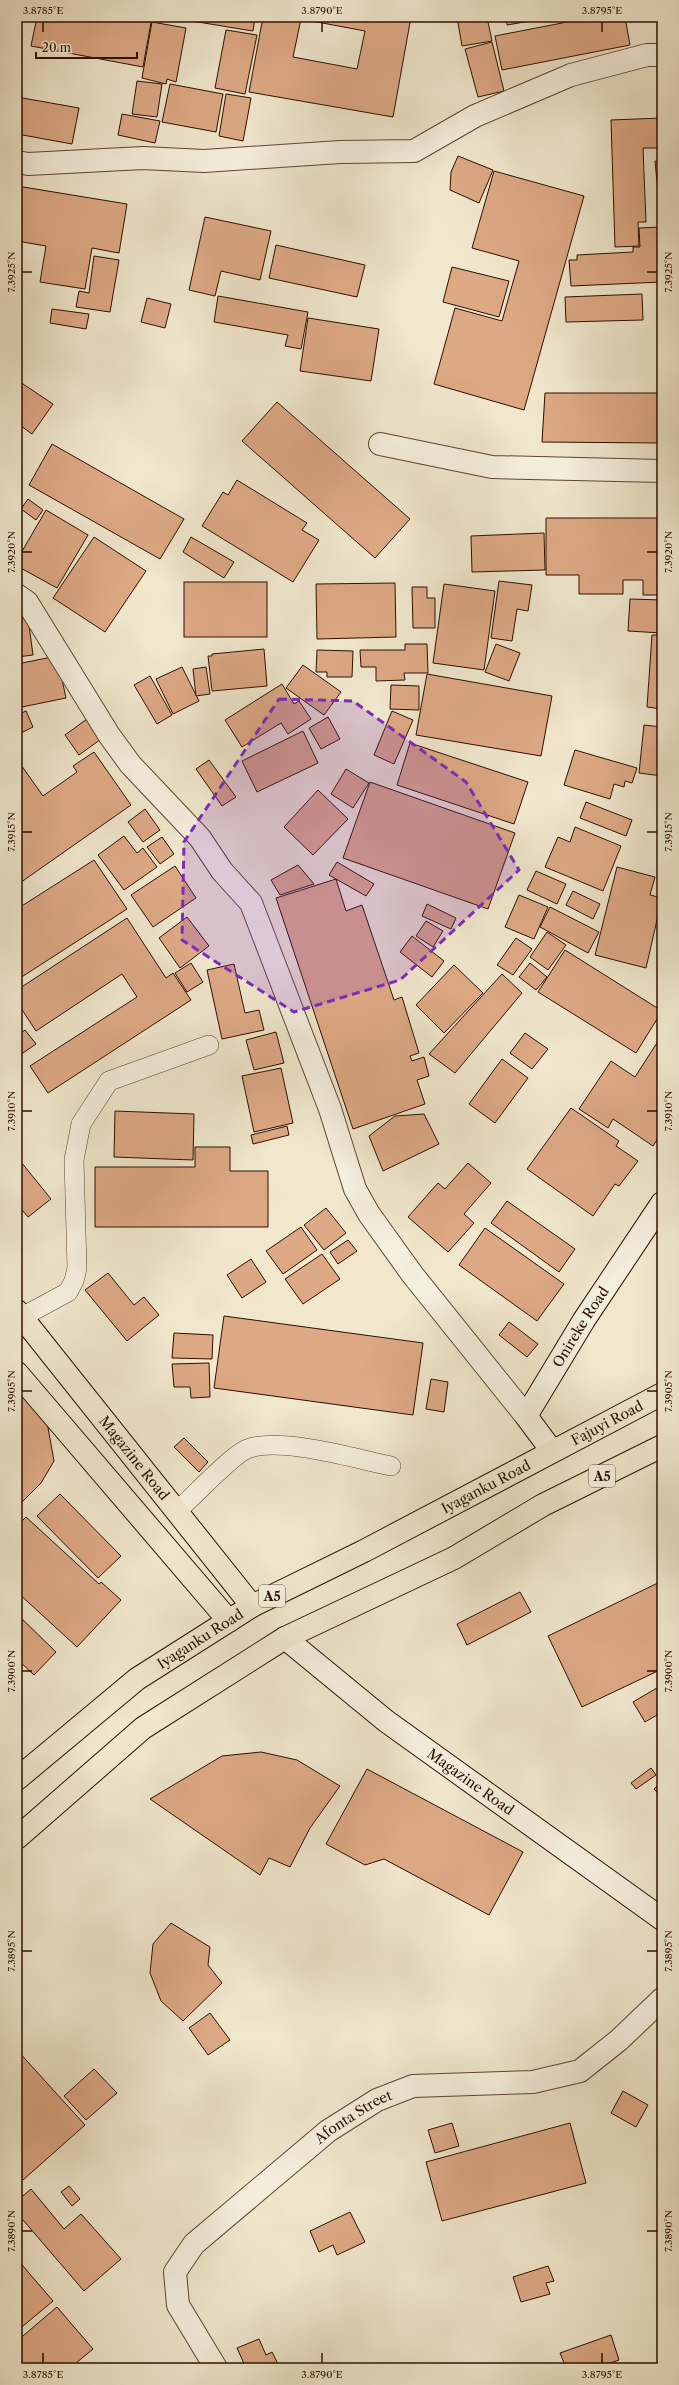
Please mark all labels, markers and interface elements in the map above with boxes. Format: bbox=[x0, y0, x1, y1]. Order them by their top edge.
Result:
text: 3.8785°E bbox=[23, 4, 63, 17]
text: 3.8790°E bbox=[301, 4, 343, 17]
text: 3.8795°E bbox=[582, 4, 622, 17]
scale bar bbox=[36, 34, 137, 60]
text: 20 m bbox=[42, 40, 71, 55]
text: 7.3925°N bbox=[5, 251, 18, 293]
text: 7.3925°N bbox=[662, 251, 675, 293]
text: 7.3920°N bbox=[5, 531, 18, 573]
text: 7.3920°N bbox=[662, 531, 675, 573]
text: 7.3915°N bbox=[5, 812, 18, 852]
text: 7.3915°N bbox=[662, 812, 675, 852]
text: 7.3910°N bbox=[5, 1091, 18, 1131]
text: 7.3910°N bbox=[662, 1091, 675, 1131]
street label: Onireke Road bbox=[548, 1283, 613, 1371]
text: 7.3905°N bbox=[5, 1370, 18, 1412]
text: 7.3905°N bbox=[662, 1370, 675, 1412]
street label: Fajuyi Road bbox=[568, 1396, 647, 1449]
street label: Magazine Road bbox=[95, 1412, 173, 1504]
street label: Iyaganku Road bbox=[438, 1456, 534, 1518]
road number: A5 bbox=[589, 1465, 615, 1487]
road number: A5 bbox=[259, 1585, 285, 1607]
street label: Iyaganku Road bbox=[154, 1605, 247, 1673]
text: 7.3900°N bbox=[5, 1650, 18, 1692]
text: 7.3900°N bbox=[662, 1650, 675, 1692]
street label: Magazine Road bbox=[424, 1745, 518, 1819]
text: 7.3895°N bbox=[5, 1930, 18, 1972]
text: 7.3895°N bbox=[662, 1930, 675, 1972]
street label: Afonta Street bbox=[310, 2086, 395, 2148]
text: 7.3890°N bbox=[5, 2210, 18, 2252]
text: 7.3890°N bbox=[662, 2210, 675, 2252]
text: 3.8785°E bbox=[23, 2368, 63, 2381]
text: 3.8790°E bbox=[301, 2368, 343, 2381]
text: 3.8795°E bbox=[582, 2368, 622, 2381]

